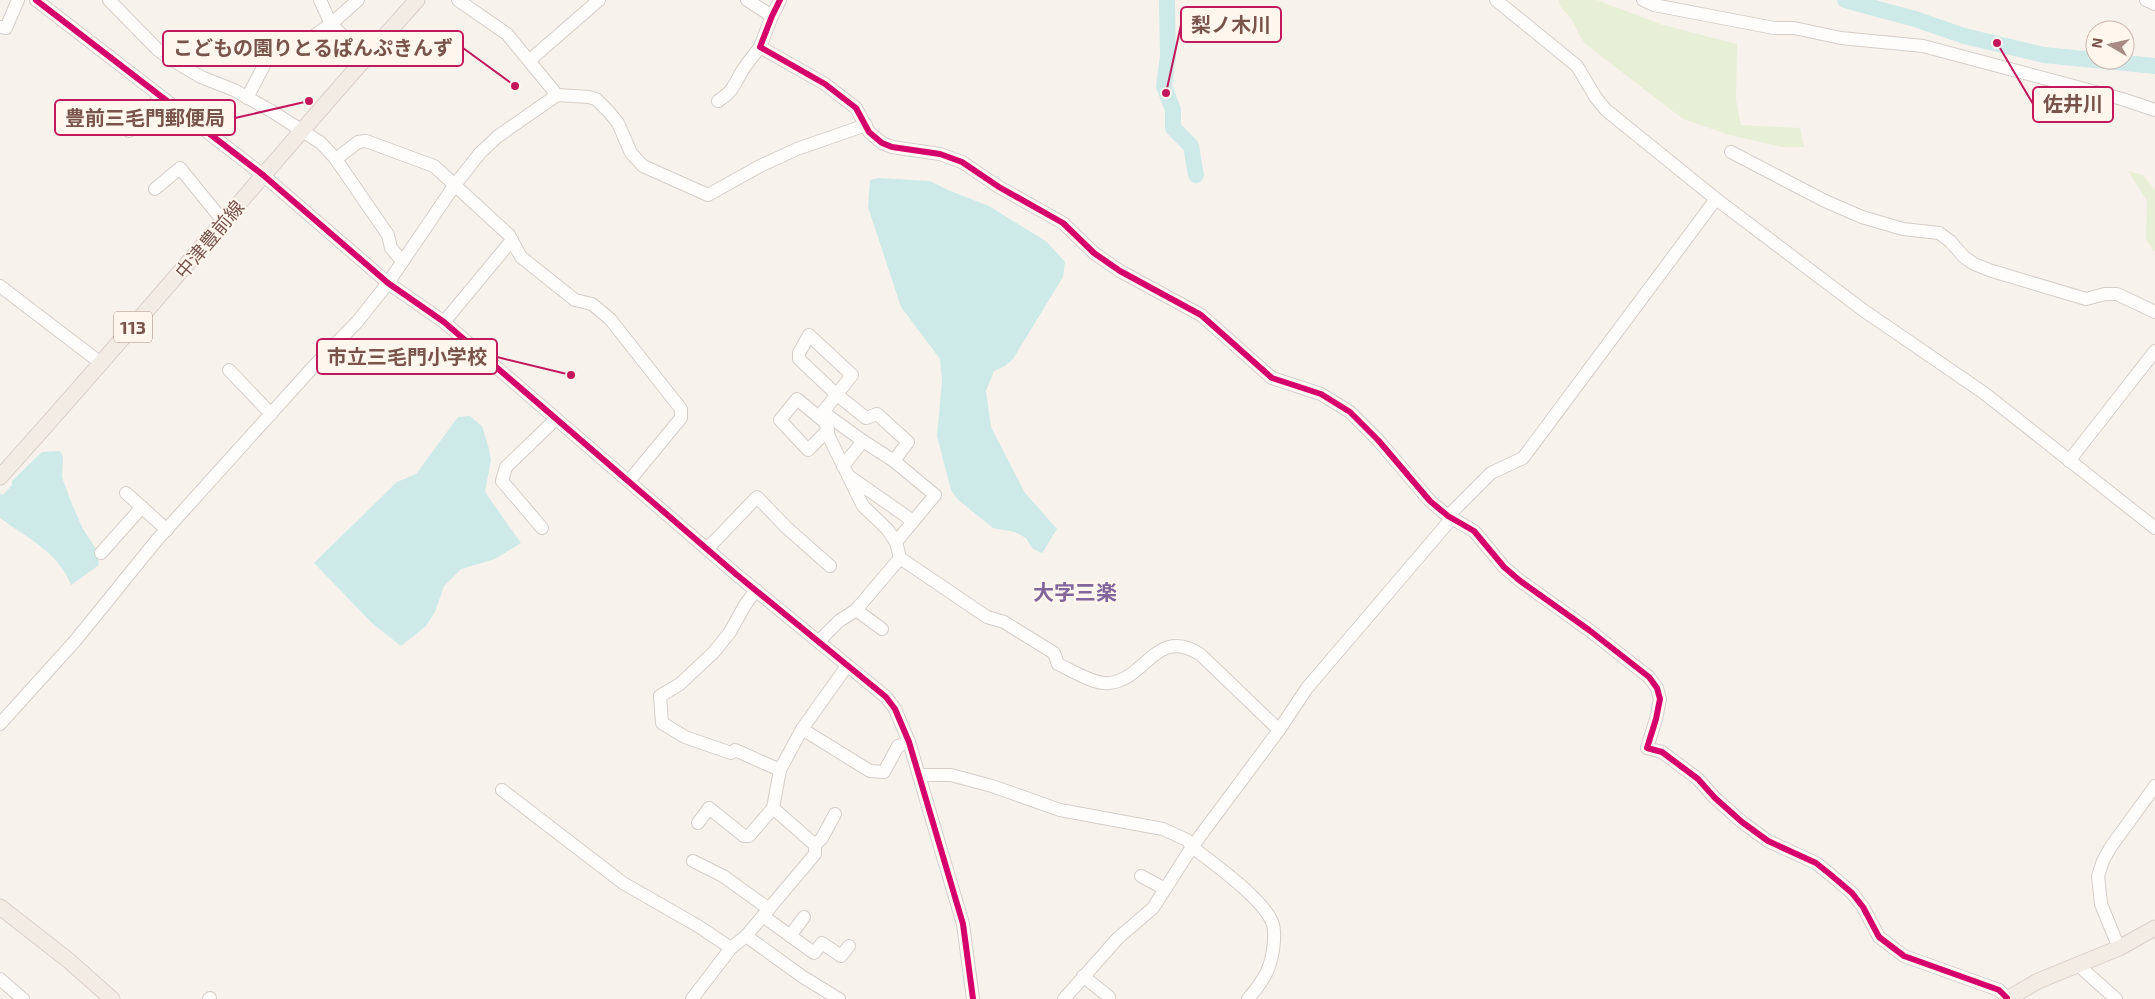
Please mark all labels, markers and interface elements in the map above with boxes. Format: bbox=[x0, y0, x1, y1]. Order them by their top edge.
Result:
callout: 梨ノ木川 bbox=[1181, 7, 1281, 42]
text: 梨ノ木川 bbox=[1191, 12, 1271, 36]
north arrow bbox=[2085, 20, 2135, 70]
callout: こどもの園りとるぱんぷきんず bbox=[163, 31, 463, 66]
text: こどもの園りとるぱんぷきんず bbox=[173, 35, 453, 59]
text: N bbox=[2087, 37, 2106, 49]
callout: 佐井川 bbox=[2033, 87, 2113, 122]
text: 佐井川 bbox=[2043, 91, 2103, 115]
callout: 豊前三毛門郵便局 bbox=[55, 100, 235, 135]
text: 豊前三毛門郵便局 bbox=[65, 105, 225, 129]
street label: 中津豊前線 bbox=[170, 195, 248, 283]
road number: 113 bbox=[114, 312, 152, 342]
callout: 市立三毛門小学校 bbox=[317, 339, 497, 374]
text: 市立三毛門小学校 bbox=[327, 344, 487, 368]
district label: 大字三楽 bbox=[1033, 579, 1117, 604]

